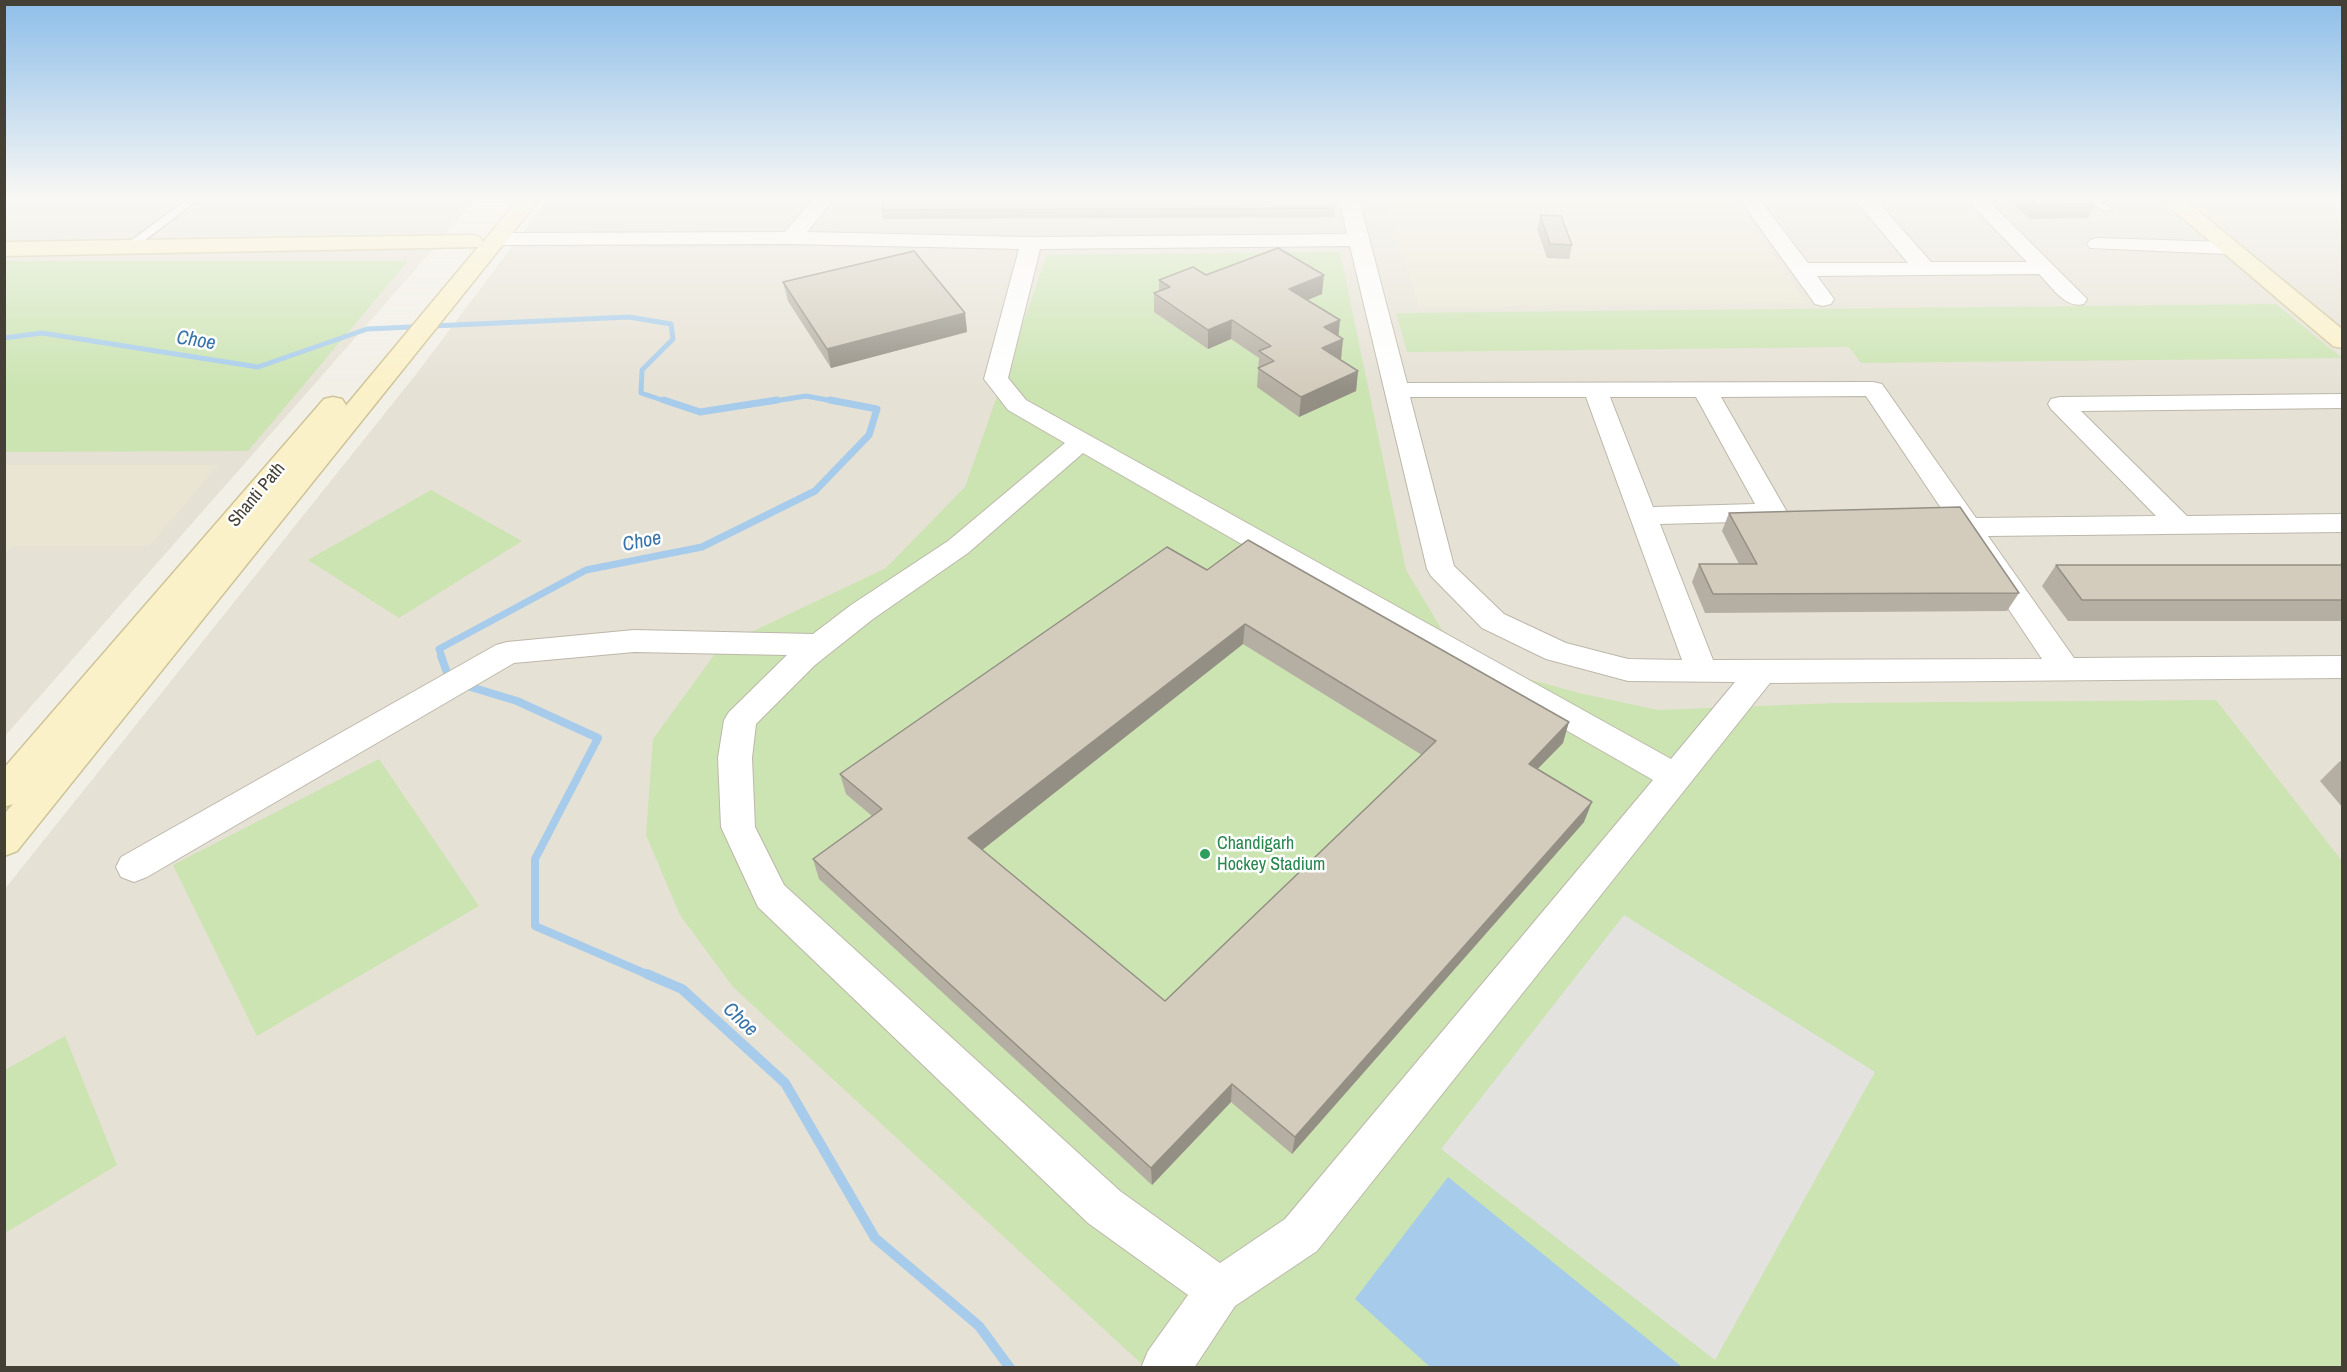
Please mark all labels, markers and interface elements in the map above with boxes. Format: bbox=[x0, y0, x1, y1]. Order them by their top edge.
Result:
water label: Choe bbox=[175, 326, 217, 356]
street label: Shanti Path bbox=[224, 459, 290, 531]
water label: Choe bbox=[620, 526, 664, 558]
place label: Chandigarh Hockey Stadium bbox=[1217, 833, 1325, 876]
marker: Chandigarh Hockey Stadium bbox=[1198, 847, 1212, 861]
water label: Choe bbox=[717, 998, 763, 1042]

